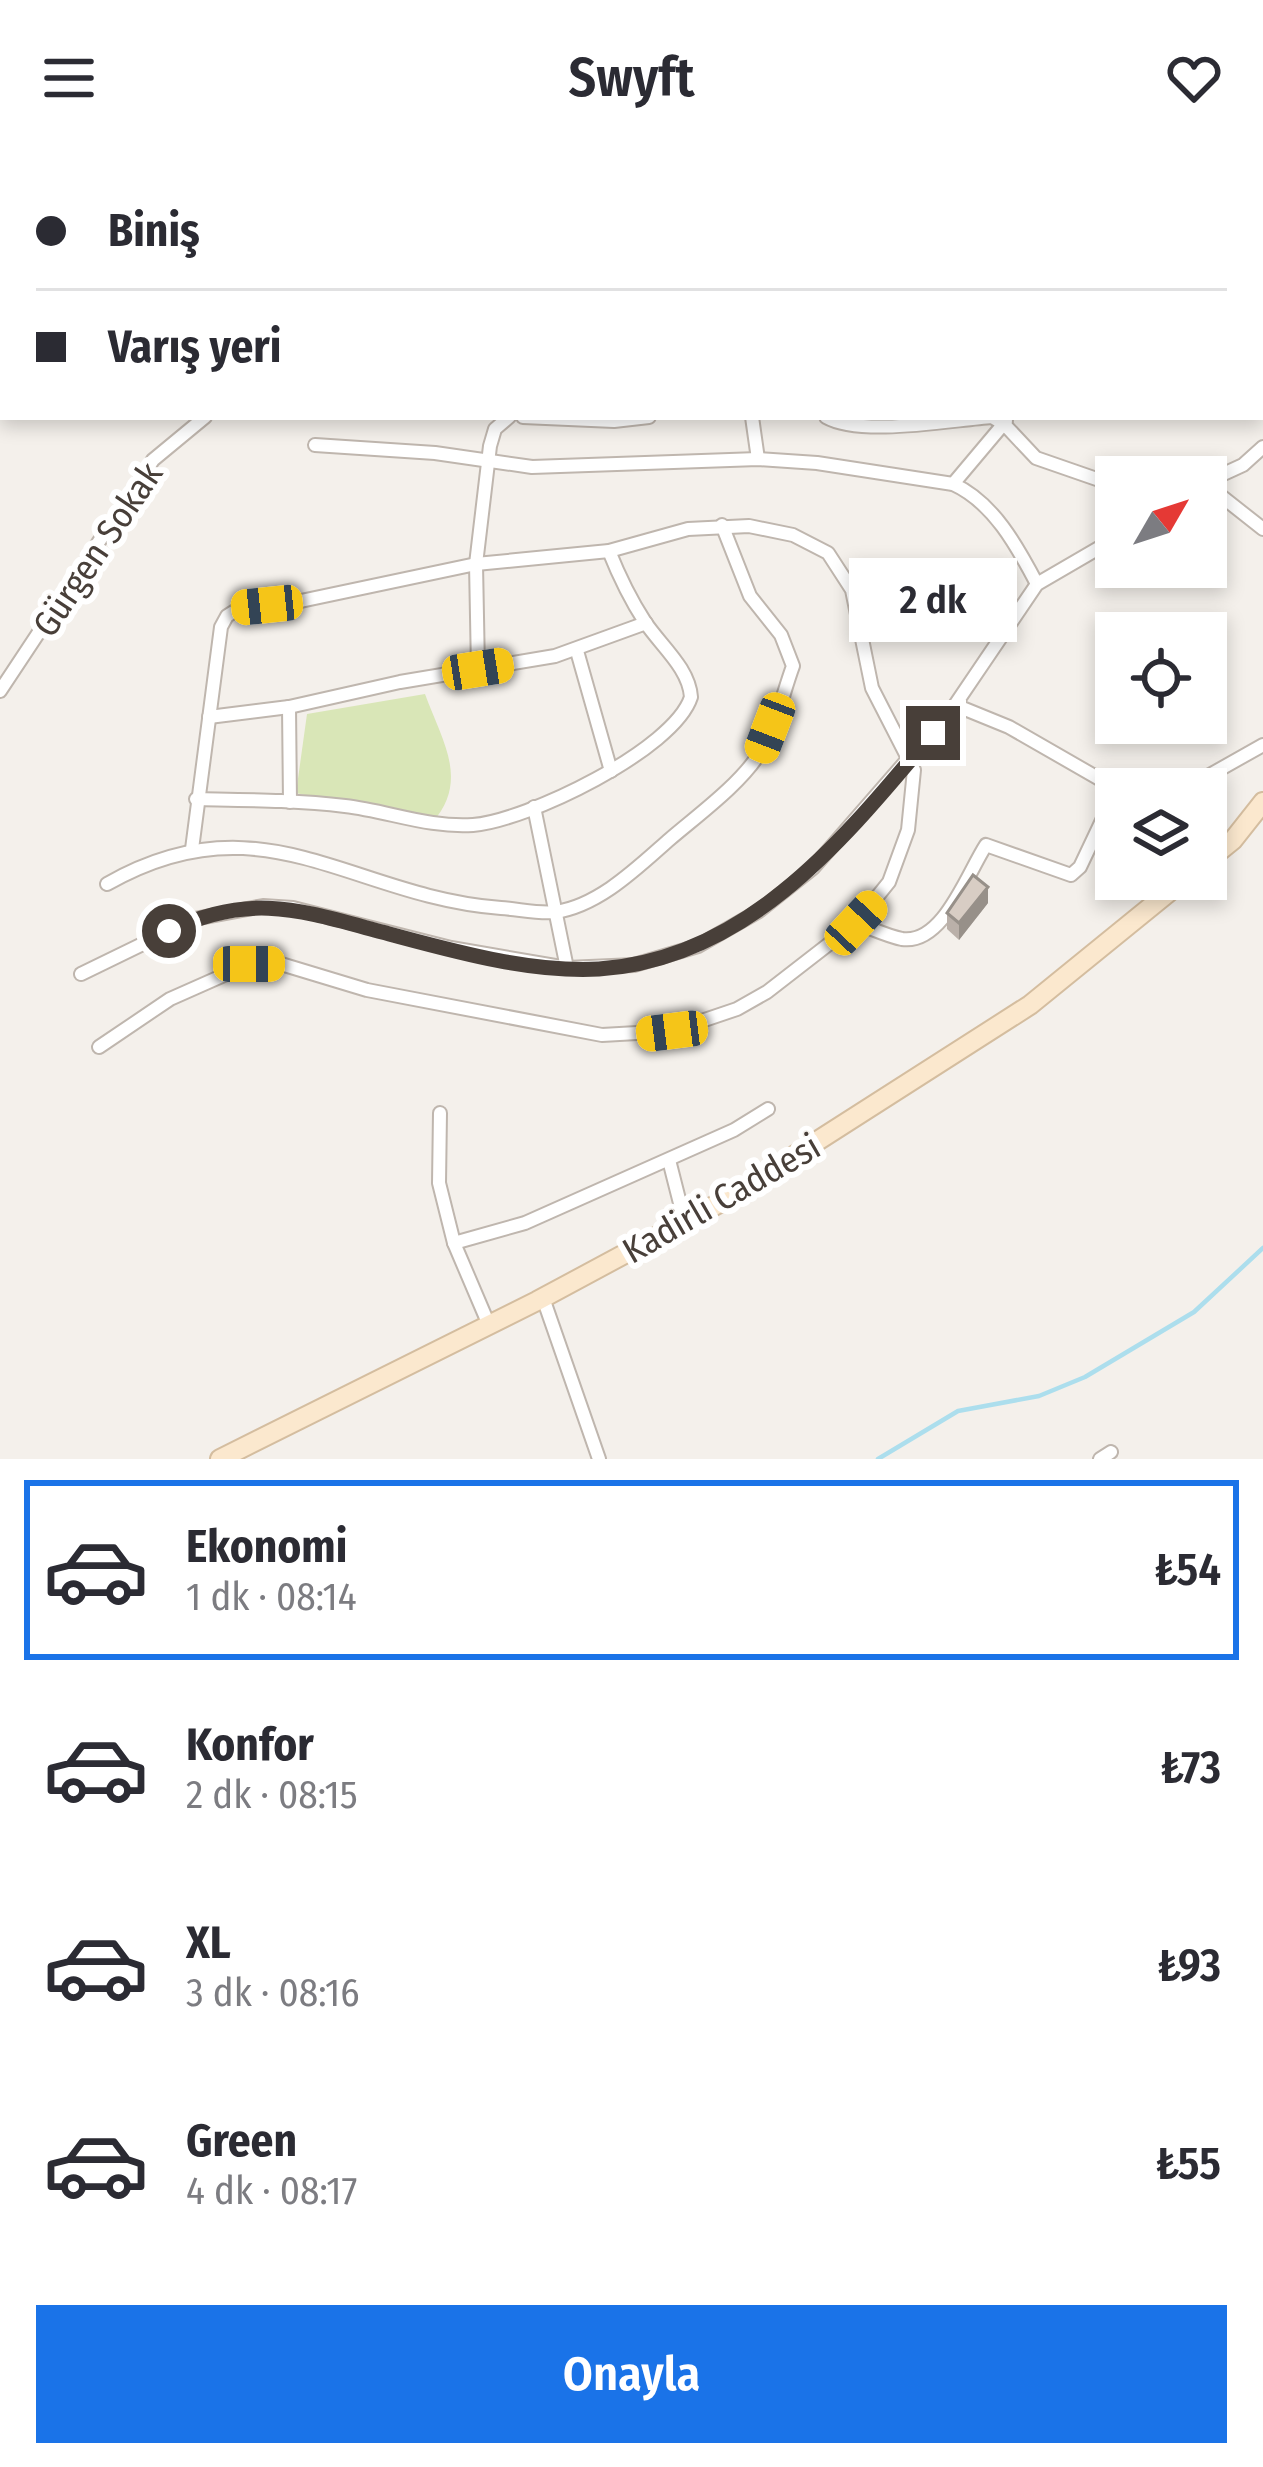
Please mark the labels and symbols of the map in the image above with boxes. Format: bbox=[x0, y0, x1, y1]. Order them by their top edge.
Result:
street label: Gürgen Sokak bbox=[24, 454, 172, 645]
north arrow bbox=[1095, 456, 1227, 588]
callout: 2 dk bbox=[849, 559, 1017, 643]
car bbox=[229, 583, 305, 627]
car bbox=[440, 646, 516, 692]
car bbox=[740, 688, 800, 768]
route end bbox=[906, 706, 960, 760]
car bbox=[818, 884, 894, 962]
route start bbox=[142, 904, 196, 958]
car bbox=[213, 946, 285, 982]
car bbox=[634, 1009, 710, 1053]
street label: Kadirli Caddesi bbox=[615, 1125, 828, 1273]

